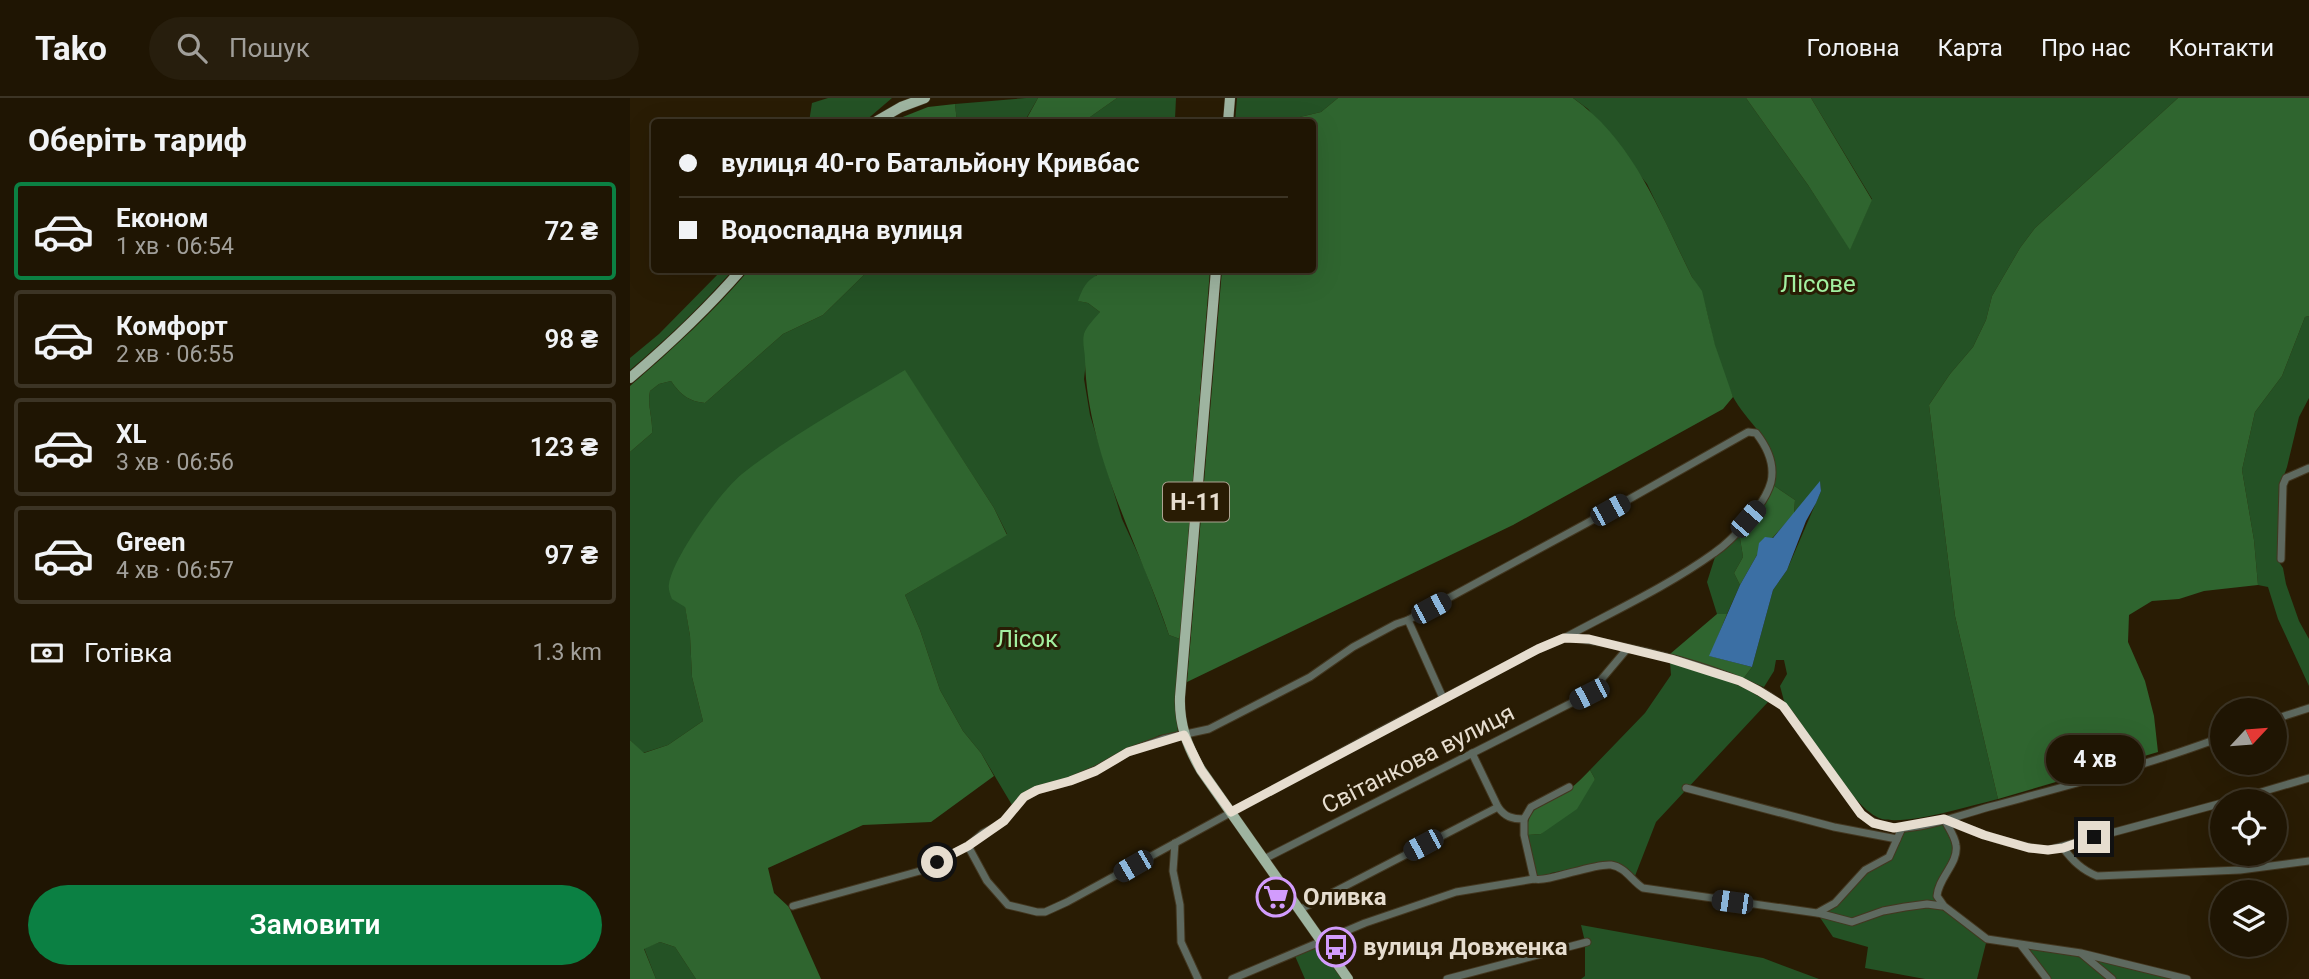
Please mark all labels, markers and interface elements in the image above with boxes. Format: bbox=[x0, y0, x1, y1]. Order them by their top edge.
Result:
search box bbox=[149, 17, 639, 80]
text: Tako bbox=[35, 29, 107, 68]
icon: search bbox=[173, 29, 211, 67]
text: Пошук bbox=[229, 33, 310, 63]
text: Головна bbox=[1807, 34, 1899, 62]
text: Карта bbox=[1937, 34, 2003, 62]
text: Про нас bbox=[2041, 34, 2131, 62]
text: Контакти bbox=[2169, 34, 2274, 62]
text: Оберіть тариф bbox=[28, 121, 247, 159]
text: вулиця 40-го Батальйону Кривбас bbox=[721, 148, 1139, 178]
icon: car bbox=[32, 200, 95, 263]
text: Економ bbox=[116, 203, 208, 233]
text: Водоспадна вулиця bbox=[721, 215, 963, 245]
text: 72 ₴ bbox=[544, 216, 598, 246]
text: 1 хв · 06:54 bbox=[116, 233, 234, 260]
park label: Лісове bbox=[1780, 270, 1856, 298]
icon: car bbox=[32, 308, 95, 371]
text: Комфорт bbox=[116, 311, 228, 341]
text: 98 ₴ bbox=[544, 324, 598, 354]
text: 2 хв · 06:55 bbox=[116, 341, 234, 368]
icon: car bbox=[32, 416, 95, 479]
text: XL bbox=[116, 419, 147, 449]
text: 123 ₴ bbox=[530, 432, 598, 462]
text: 3 хв · 06:56 bbox=[116, 449, 234, 476]
road number: Н-11 bbox=[1163, 482, 1229, 522]
car bbox=[1587, 491, 1634, 529]
car bbox=[1727, 496, 1770, 542]
icon: car bbox=[32, 524, 95, 587]
text: Green bbox=[116, 527, 186, 557]
text: 97 ₴ bbox=[544, 540, 598, 570]
text: 4 хв · 06:57 bbox=[116, 557, 234, 584]
car bbox=[1408, 589, 1455, 627]
park label: Лісок bbox=[996, 625, 1058, 653]
icon: cash bbox=[28, 634, 66, 672]
text: Готівка bbox=[84, 638, 173, 668]
text: 1.3 km bbox=[533, 639, 602, 666]
car bbox=[1566, 675, 1613, 713]
street label: Світанкова вулиця bbox=[1317, 698, 1519, 820]
north arrow bbox=[2210, 698, 2287, 775]
map controls bbox=[2210, 698, 2287, 957]
callout: 4 хв bbox=[2045, 736, 2143, 784]
text: 4 хв bbox=[2073, 746, 2117, 773]
button: locate bbox=[2210, 789, 2287, 866]
route end bbox=[2078, 821, 2110, 853]
car bbox=[1400, 826, 1447, 864]
route start bbox=[921, 846, 953, 878]
car bbox=[1110, 846, 1157, 886]
supermarket icon: Оливка bbox=[1255, 876, 1297, 918]
button: layers bbox=[2210, 880, 2287, 957]
place label: Оливка bbox=[1303, 883, 1387, 911]
button: Замовити bbox=[28, 885, 602, 965]
car bbox=[1710, 889, 1755, 915]
bus stop icon: вулиця Довженка bbox=[1315, 926, 1357, 968]
place label: вулиця Довженка bbox=[1363, 933, 1568, 961]

